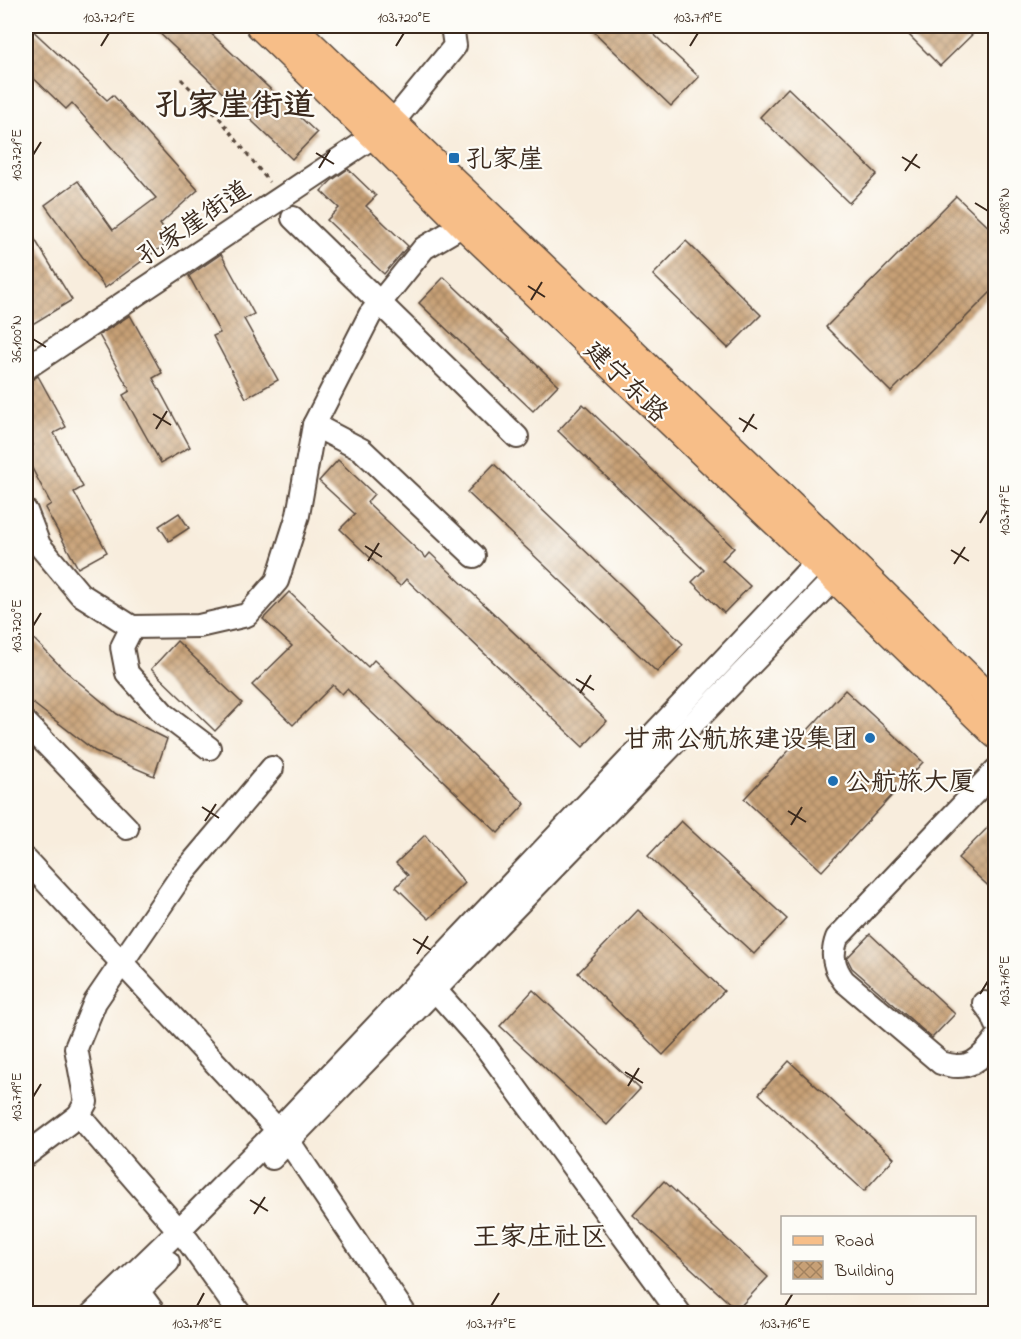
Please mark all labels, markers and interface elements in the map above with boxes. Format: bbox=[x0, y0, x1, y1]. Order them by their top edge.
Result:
text: 103.721°E bbox=[83, 7, 135, 29]
text: 103.720°E bbox=[377, 7, 431, 29]
text: 103.719°E bbox=[673, 7, 723, 29]
district label: 孔家崖街道 bbox=[155, 84, 315, 131]
text: 103.721°E bbox=[6, 129, 28, 181]
place label: 孔家崖 bbox=[466, 142, 544, 180]
marker: 孔家崖 bbox=[447, 151, 461, 165]
street label: 孔家崖街道 bbox=[130, 172, 259, 277]
text: 36.098°N bbox=[994, 188, 1016, 234]
text: 36.100°N bbox=[6, 315, 28, 363]
street label: 建宁东路 bbox=[574, 333, 676, 433]
text: 103.717°E bbox=[994, 485, 1016, 535]
text: 103.720°E bbox=[6, 599, 28, 653]
place label: 甘肃公航旅建设集团 bbox=[624, 722, 858, 760]
marker: 甘肃公航旅建设集团 bbox=[863, 731, 877, 745]
place label: 公航旅大厦 bbox=[845, 765, 975, 803]
marker: 公航旅大厦 bbox=[826, 774, 840, 788]
text: 103.716°E bbox=[994, 955, 1016, 1007]
text: 103.719°E bbox=[6, 1072, 28, 1122]
legend bbox=[781, 1216, 976, 1294]
district label: 王家庄社区 bbox=[473, 1219, 608, 1258]
text: Road bbox=[835, 1229, 874, 1255]
text: Building bbox=[834, 1259, 894, 1286]
text: 103.718°E bbox=[172, 1313, 222, 1335]
text: 103.717°E bbox=[466, 1313, 516, 1335]
text: 103.716°E bbox=[759, 1313, 811, 1335]

